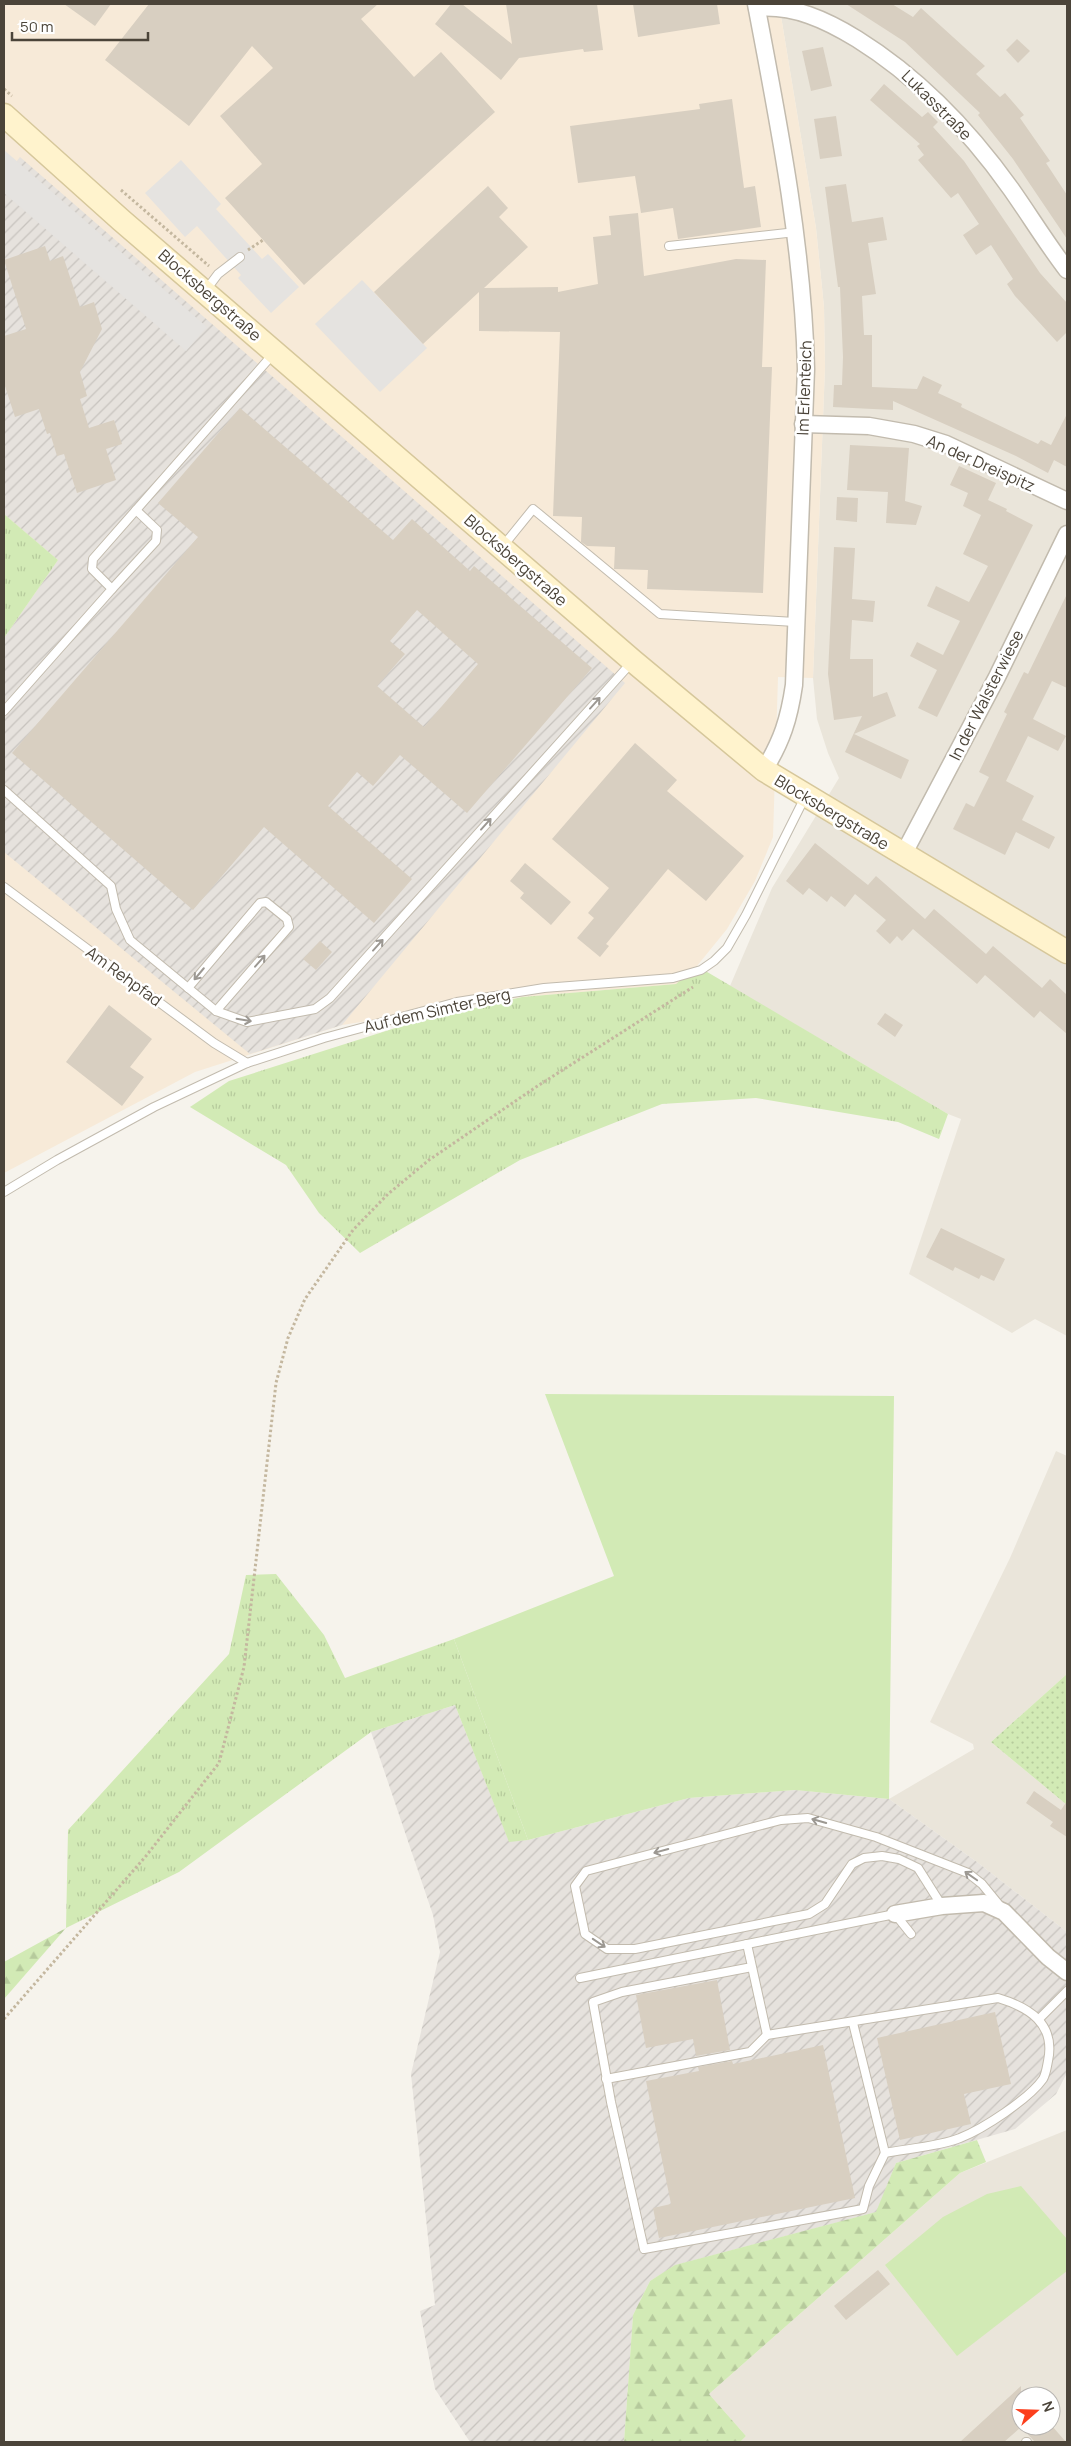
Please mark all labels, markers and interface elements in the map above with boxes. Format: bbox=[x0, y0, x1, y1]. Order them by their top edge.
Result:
scale bar bbox=[12, 10, 149, 42]
text: 50 m bbox=[20, 16, 54, 37]
street label: Lukasstraße bbox=[897, 65, 977, 145]
street label: Blocksbergstraße bbox=[154, 244, 266, 346]
street label: Im Erlenteich bbox=[791, 340, 817, 436]
street label: An der Dreispitz bbox=[923, 429, 1039, 497]
street label: Blocksbergstraße bbox=[460, 509, 572, 611]
street label: In der Walsterwiese bbox=[944, 626, 1028, 764]
one-way arrow bbox=[589, 696, 601, 709]
street label: Blocksbergstraße bbox=[771, 769, 893, 855]
one-way arrow bbox=[481, 817, 492, 830]
one-way arrow bbox=[372, 938, 384, 951]
street label: Am Rehpfad bbox=[81, 941, 167, 1011]
one-way arrow bbox=[254, 955, 265, 968]
one-way arrow bbox=[194, 968, 205, 981]
street label: Auf dem Simter Berg bbox=[362, 982, 512, 1038]
one-way arrow bbox=[236, 1015, 252, 1025]
one-way arrow bbox=[812, 1815, 828, 1825]
one-way arrow bbox=[654, 1847, 670, 1857]
one-way arrow bbox=[965, 1871, 979, 1881]
one-way arrow bbox=[591, 1938, 605, 1948]
north arrow bbox=[1011, 2386, 1061, 2436]
text: N bbox=[1038, 2398, 1059, 2414]

